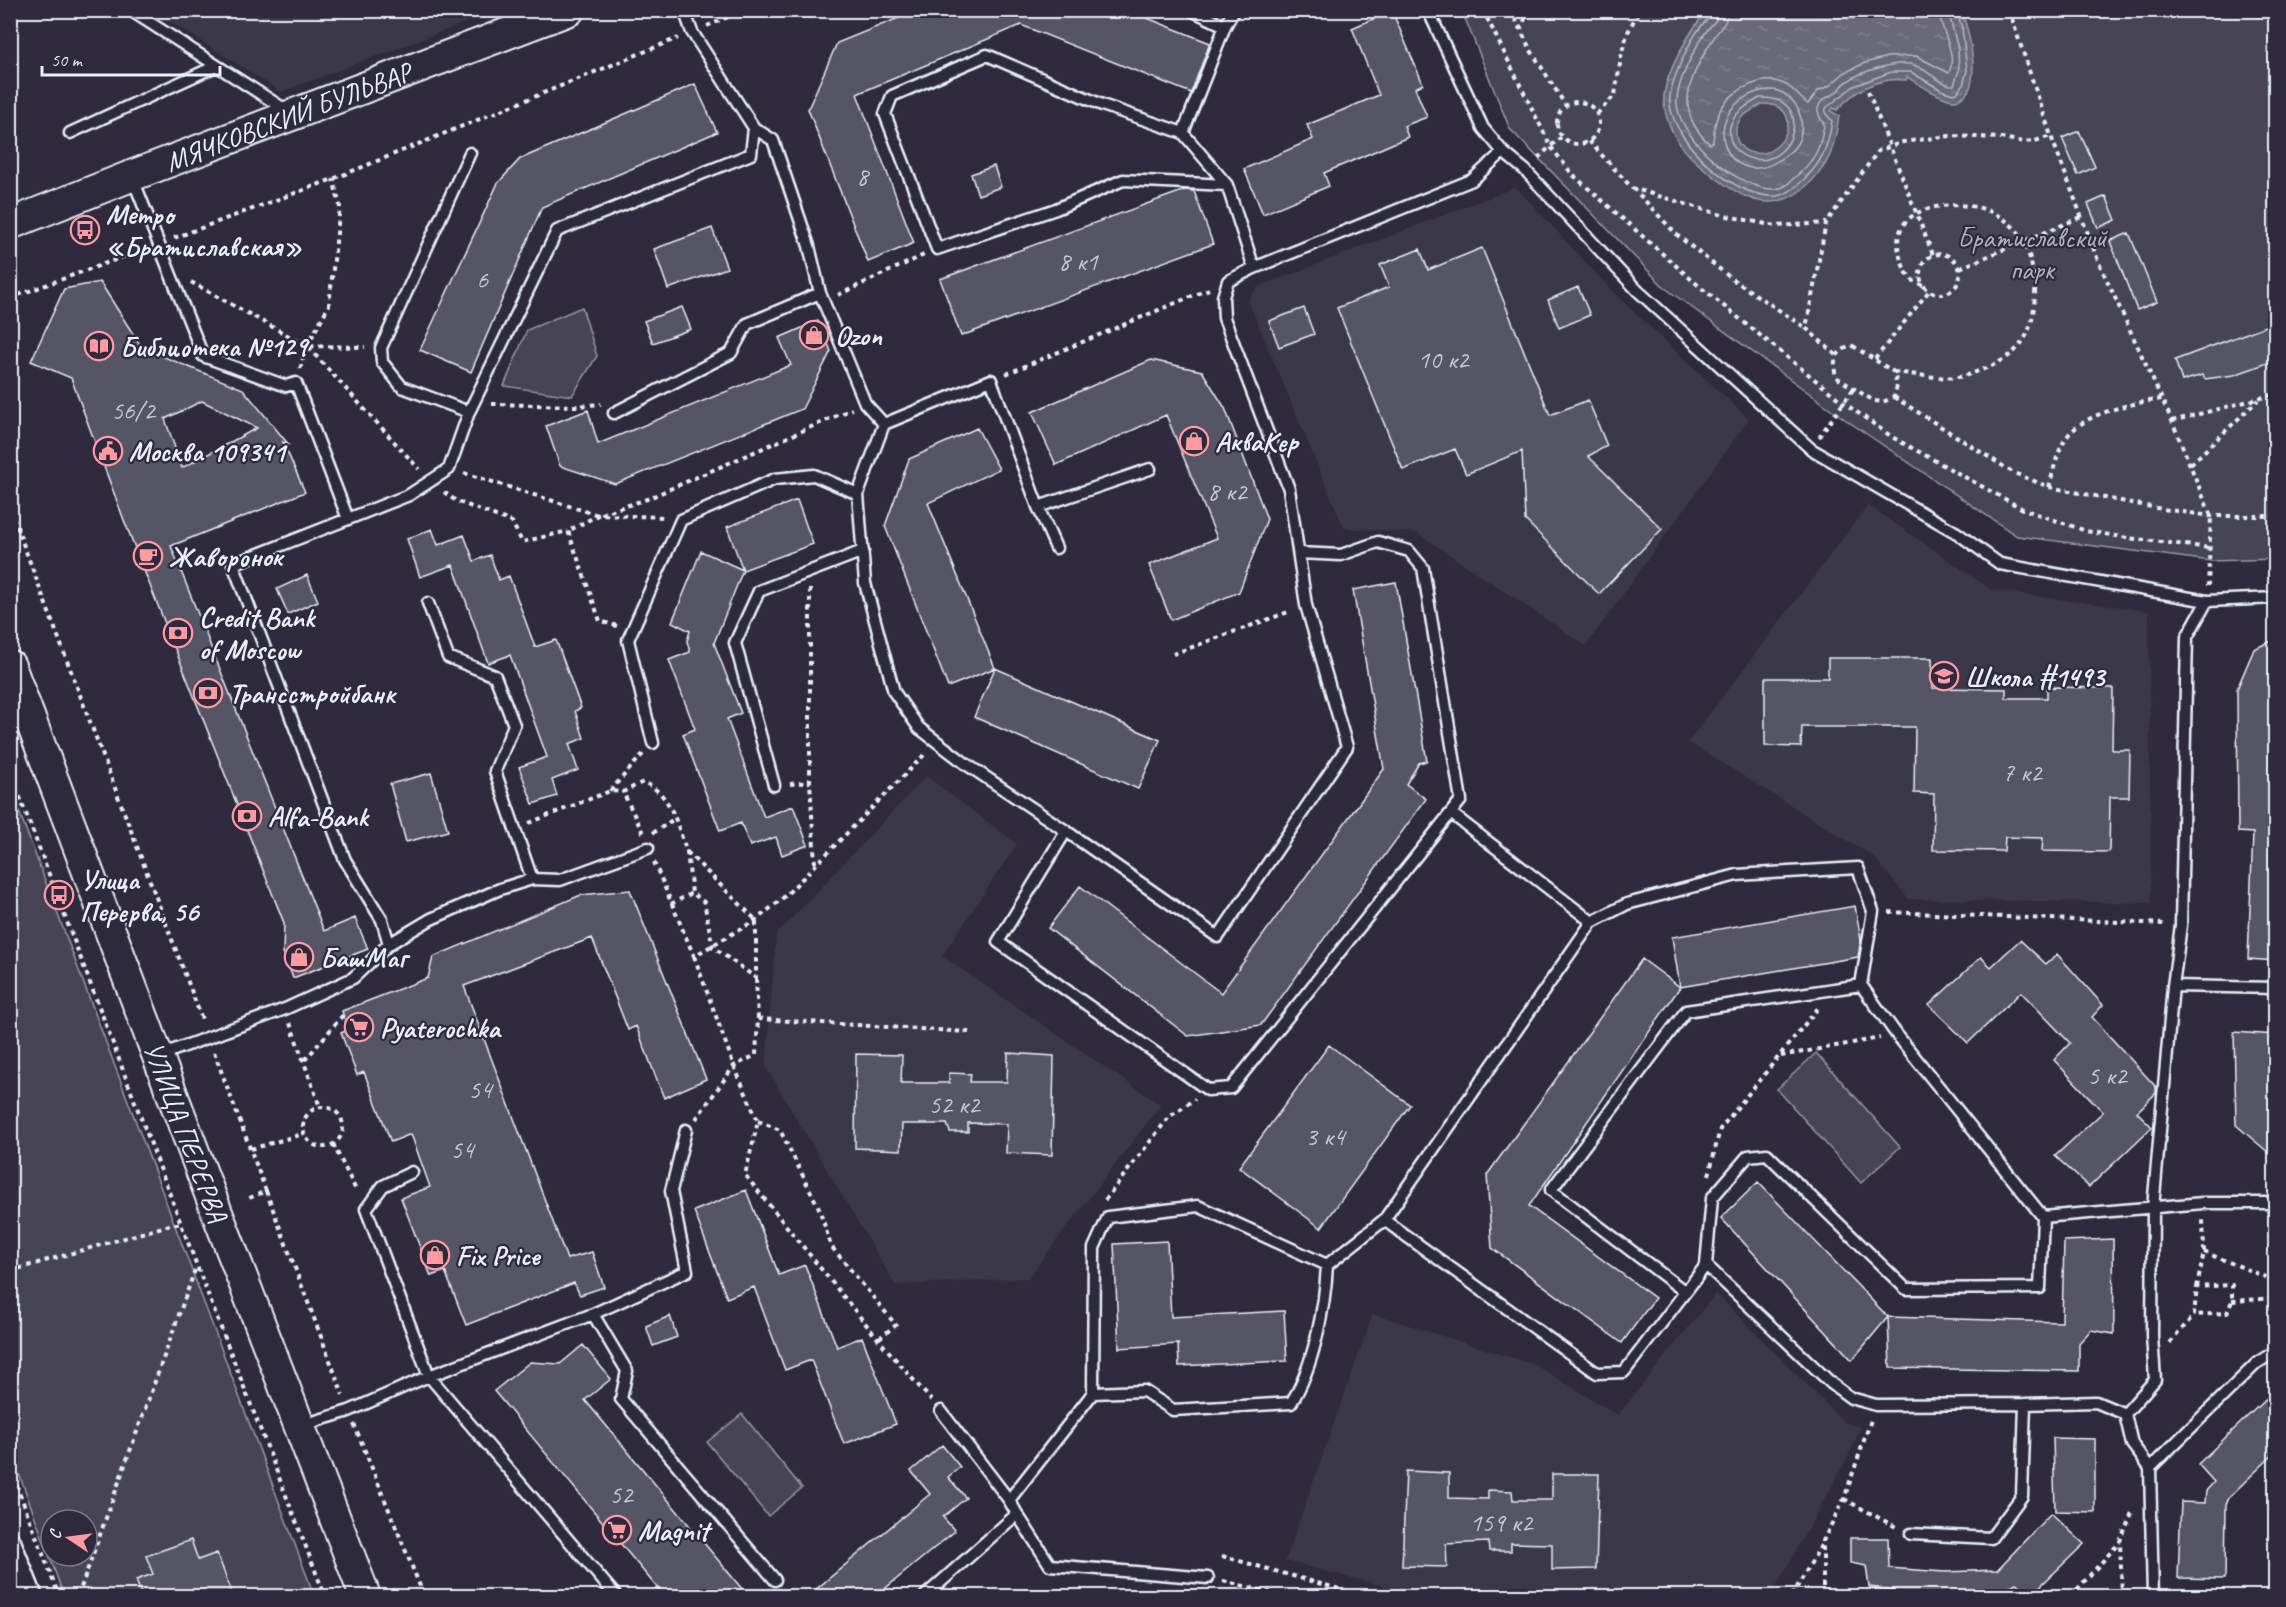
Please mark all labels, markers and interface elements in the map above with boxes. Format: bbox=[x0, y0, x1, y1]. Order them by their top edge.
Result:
scale bar bbox=[42, 39, 220, 77]
text: 50 m bbox=[51, 49, 84, 71]
street label: МЯЧКОВСКИЙ БУЛЬВАР bbox=[160, 53, 419, 179]
house number: 8 bbox=[856, 160, 870, 193]
place label: Метро «Братиславская» bbox=[106, 197, 302, 264]
bus stop icon: Метро «Братиславская» bbox=[69, 214, 101, 246]
park label: Братиславский парк bbox=[1957, 220, 2108, 287]
house number: 8 к1 bbox=[1058, 245, 1099, 278]
house number: 6 bbox=[476, 263, 489, 296]
place label: Ozon bbox=[835, 318, 883, 353]
shop icon: Ozon bbox=[798, 319, 830, 351]
place label: Библиотека №129 bbox=[120, 329, 311, 364]
library icon: Библиотека №129 bbox=[83, 330, 115, 362]
house number: 10 к2 bbox=[1418, 343, 1471, 376]
house number: 56/2 bbox=[111, 394, 157, 427]
place label: АкваКер bbox=[1215, 424, 1300, 459]
shop icon: АкваКер bbox=[1178, 425, 1210, 457]
place label: Москва 109341 bbox=[129, 434, 289, 469]
public building icon: Москва 109341 bbox=[92, 435, 124, 467]
house number: 8 к2 bbox=[1207, 475, 1249, 508]
place label: Жаворонок bbox=[169, 539, 285, 574]
cafe icon: Жаворонок bbox=[132, 540, 164, 572]
place label: Credit Bank of Moscow bbox=[199, 600, 317, 667]
bank icon: Credit Bank of Moscow bbox=[162, 617, 194, 649]
place label: Школа #1493 bbox=[1965, 659, 2107, 694]
school or university icon: Школа #1493 bbox=[1928, 660, 1960, 692]
place label: Трансстройбанк bbox=[229, 676, 398, 711]
bank icon: Трансстройбанк bbox=[192, 677, 224, 709]
house number: 7 к2 bbox=[2002, 756, 2044, 789]
place label: Alfa-Bank bbox=[268, 799, 370, 834]
bank icon: Alfa-Bank bbox=[231, 800, 263, 832]
place label: Улица Перерва, 56 bbox=[80, 862, 200, 929]
bus stop icon: Улица Перерва, 56 bbox=[43, 879, 75, 911]
place label: БашМаг bbox=[320, 940, 411, 975]
shop icon: БашМаг bbox=[283, 941, 315, 973]
place label: Pyaterochka bbox=[380, 1010, 502, 1045]
supermarket icon: Pyaterochka bbox=[343, 1011, 375, 1043]
street label: УЛИЦА ПЕРЕРВА bbox=[136, 1037, 236, 1228]
house number: 5 к2 bbox=[2087, 1059, 2129, 1092]
house number: 54 bbox=[468, 1073, 494, 1106]
house number: 52 к2 bbox=[929, 1088, 982, 1121]
house number: 3 к4 bbox=[1305, 1120, 1347, 1153]
house number: 54 bbox=[450, 1133, 476, 1166]
place label: Fix Price bbox=[456, 1238, 542, 1273]
shop icon: Fix Price bbox=[419, 1239, 451, 1271]
house number: 52 bbox=[609, 1478, 635, 1511]
house number: 159 к2 bbox=[1470, 1506, 1535, 1539]
north arrow bbox=[39, 1508, 99, 1568]
place label: Magnit bbox=[638, 1513, 713, 1548]
supermarket icon: Magnit bbox=[601, 1514, 633, 1546]
text: С bbox=[45, 1527, 66, 1541]

